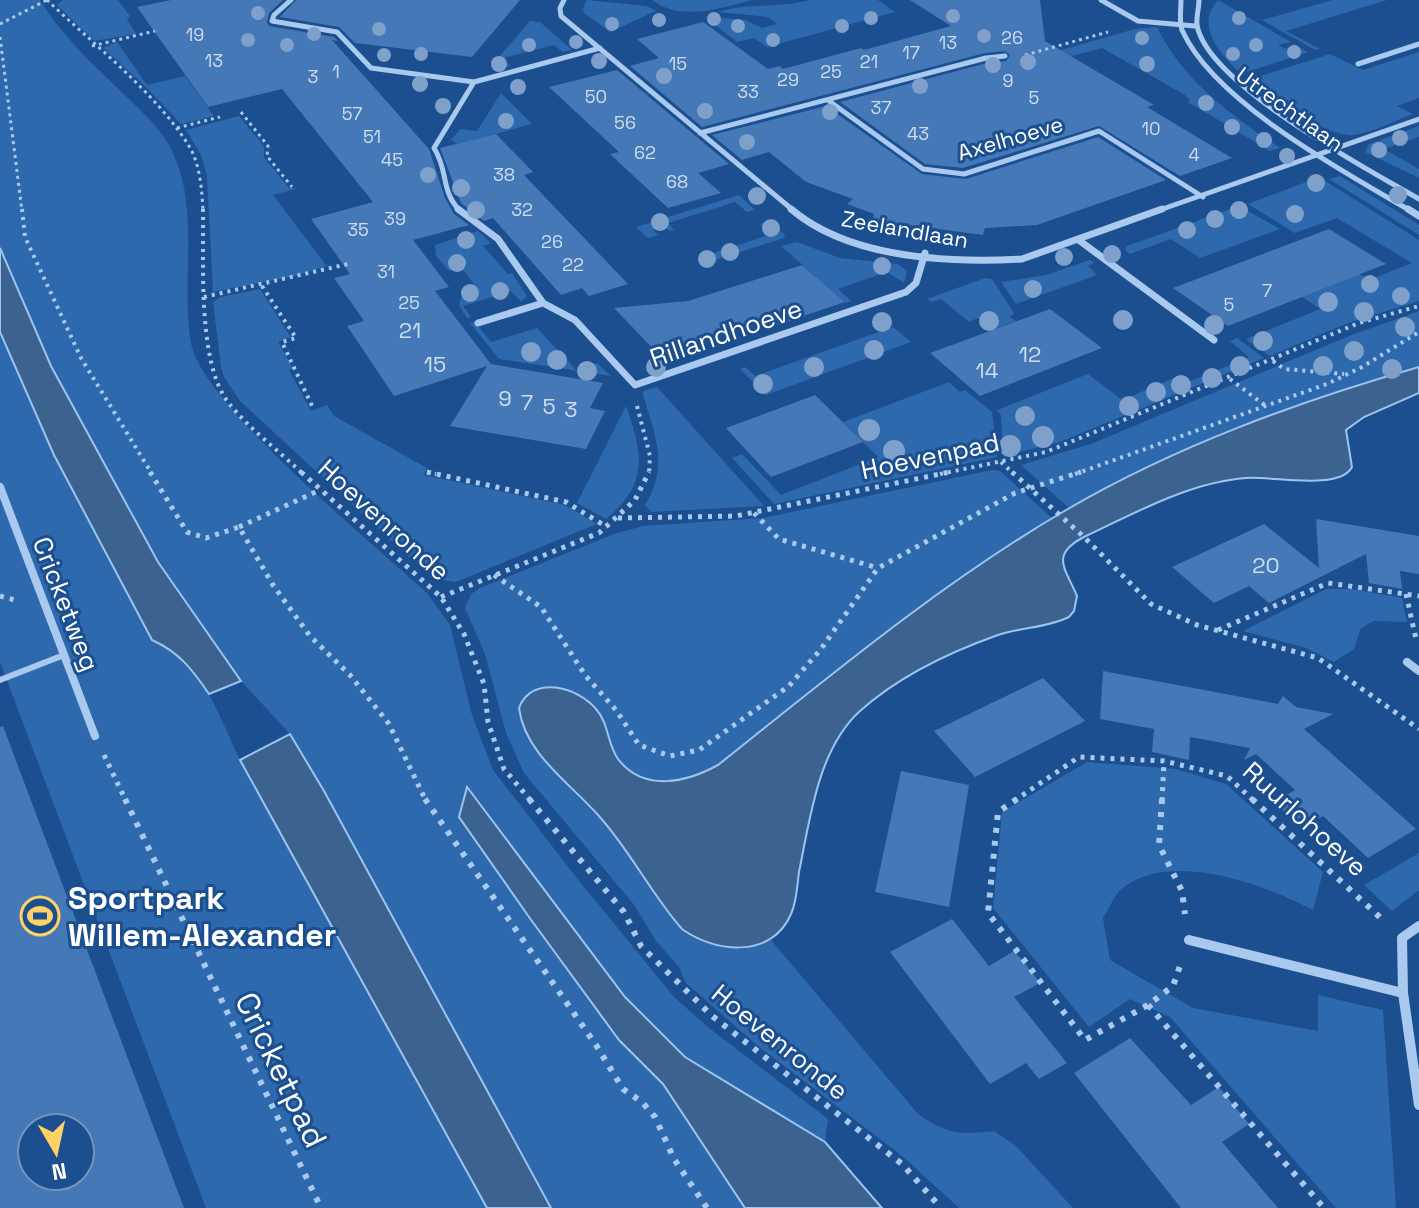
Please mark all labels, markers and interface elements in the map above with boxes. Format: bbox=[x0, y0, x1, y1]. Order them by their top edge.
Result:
house number: 19 bbox=[186, 23, 204, 46]
house number: 26 bbox=[1001, 26, 1023, 49]
house number: 13 bbox=[939, 31, 957, 54]
house number: 17 bbox=[902, 41, 920, 64]
house number: 13 bbox=[205, 49, 223, 72]
house number: 21 bbox=[860, 50, 878, 73]
house number: 15 bbox=[669, 52, 687, 75]
house number: 1 bbox=[332, 60, 340, 83]
house number: 25 bbox=[820, 60, 842, 83]
street label: Utrechtlaan bbox=[1231, 61, 1349, 157]
house number: 3 bbox=[308, 65, 318, 88]
house number: 29 bbox=[777, 68, 799, 91]
house number: 9 bbox=[1002, 69, 1014, 92]
house number: 33 bbox=[737, 80, 759, 103]
house number: 50 bbox=[585, 85, 607, 108]
house number: 5 bbox=[1029, 86, 1039, 109]
house number: 37 bbox=[870, 96, 892, 119]
house number: 57 bbox=[342, 102, 362, 125]
street label: Axelhoeve bbox=[954, 110, 1066, 166]
house number: 56 bbox=[614, 111, 636, 134]
house number: 10 bbox=[1141, 117, 1161, 140]
house number: 43 bbox=[907, 122, 929, 145]
house number: 51 bbox=[363, 125, 381, 148]
house number: 62 bbox=[634, 141, 656, 164]
house number: 4 bbox=[1188, 143, 1200, 166]
house number: 45 bbox=[381, 148, 403, 171]
house number: 38 bbox=[493, 163, 515, 186]
house number: 68 bbox=[666, 170, 688, 193]
house number: 32 bbox=[511, 198, 533, 221]
street label: Zeelandlaan bbox=[839, 204, 971, 254]
house number: 39 bbox=[384, 207, 406, 230]
house number: 35 bbox=[347, 218, 369, 241]
house number: 26 bbox=[541, 230, 563, 253]
house number: 22 bbox=[562, 253, 584, 276]
house number: 31 bbox=[377, 260, 395, 283]
house number: 7 bbox=[1262, 279, 1272, 302]
house number: 25 bbox=[398, 291, 420, 314]
street label: Rillandhoeve bbox=[645, 291, 807, 375]
house number: 5 bbox=[1224, 293, 1234, 316]
house number: 21 bbox=[399, 316, 421, 344]
house number: 12 bbox=[1019, 340, 1041, 368]
house number: 15 bbox=[424, 350, 446, 378]
house number: 14 bbox=[976, 356, 999, 384]
house number: 9 bbox=[498, 384, 512, 412]
house number: 7 bbox=[521, 388, 533, 416]
house number: 5 bbox=[542, 392, 556, 420]
house number: 3 bbox=[564, 395, 578, 423]
street label: Hoevenpad bbox=[858, 425, 1002, 487]
street label: Hoevenronde bbox=[311, 452, 457, 588]
street label: Cricketweg bbox=[25, 532, 107, 676]
house number: 20 bbox=[1252, 551, 1280, 579]
street label: Ruurlohoeve bbox=[1236, 754, 1374, 884]
place label: Sportpark Willem-Alexander bbox=[68, 878, 336, 955]
sports icon: Sportpark Willem-Alexander bbox=[19, 895, 61, 937]
street label: Hoevenronde bbox=[705, 976, 855, 1108]
street label: Cricketpad bbox=[226, 986, 336, 1154]
north arrow bbox=[16, 1112, 96, 1192]
text: N bbox=[50, 1157, 69, 1187]

